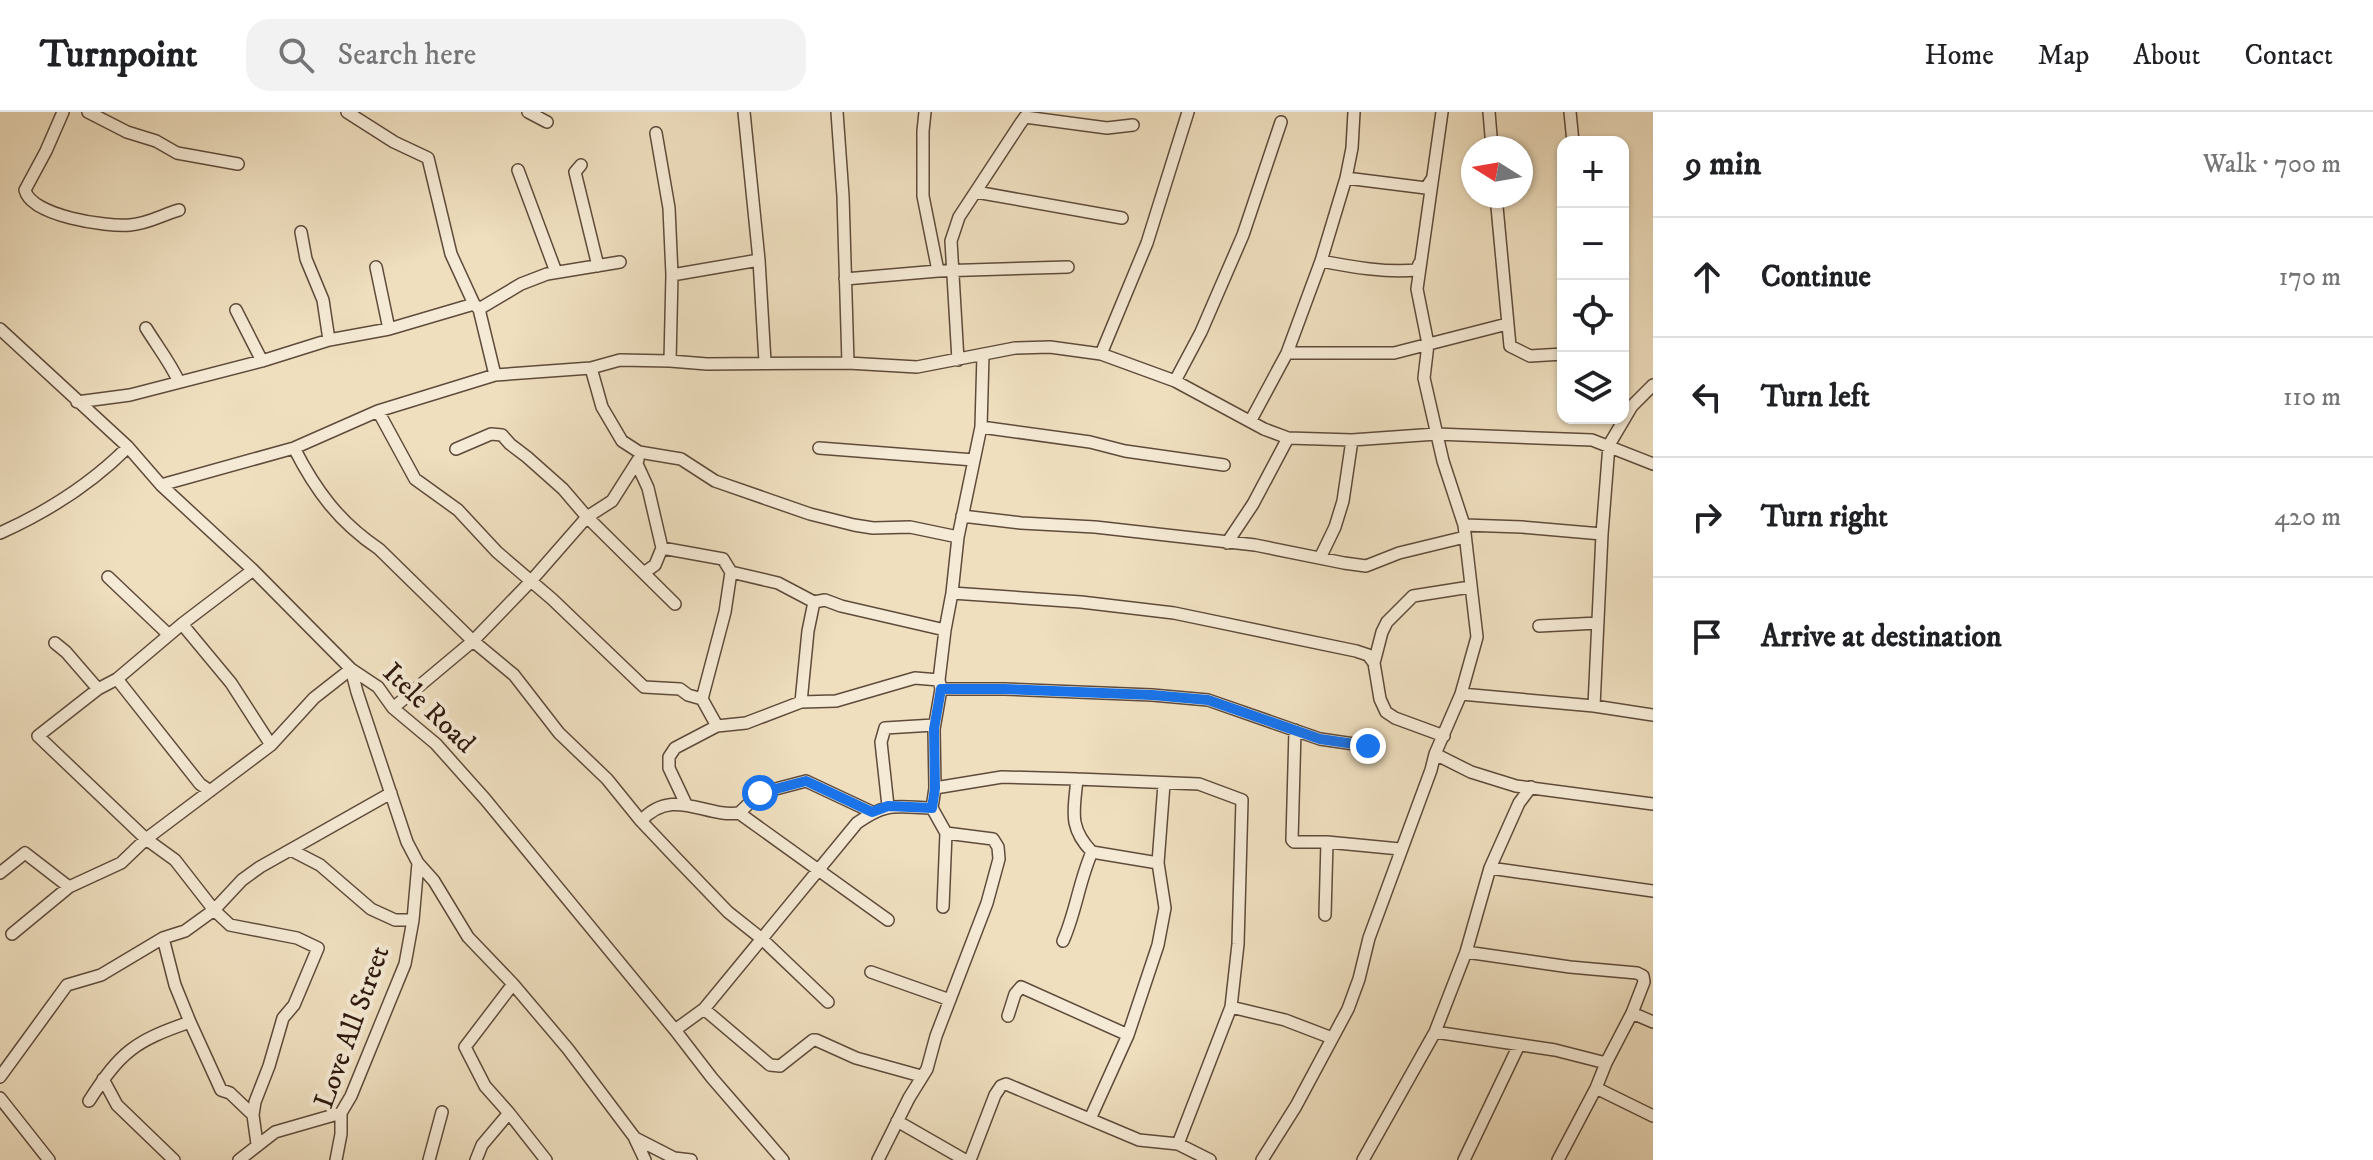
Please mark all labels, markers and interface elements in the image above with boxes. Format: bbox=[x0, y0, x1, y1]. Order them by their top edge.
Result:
search box bbox=[246, 19, 806, 91]
text: Turnpoint bbox=[40, 31, 198, 79]
icon: search bbox=[274, 33, 318, 77]
text: Search here bbox=[338, 37, 476, 74]
text: Home bbox=[1925, 38, 1994, 73]
text: Map bbox=[2038, 38, 2089, 73]
text: About bbox=[2133, 38, 2200, 73]
text: Contact bbox=[2244, 38, 2333, 73]
north arrow bbox=[1461, 136, 1533, 208]
map controls bbox=[1557, 136, 1629, 424]
button: + bbox=[1557, 136, 1629, 208]
text: 9 min bbox=[1685, 143, 1761, 185]
text: Walk · 700 m bbox=[2203, 148, 2341, 181]
button: − bbox=[1557, 208, 1629, 280]
icon: ahead bbox=[1685, 255, 1729, 299]
text: Continue bbox=[1761, 259, 1871, 296]
text: 170 m bbox=[2279, 261, 2341, 294]
button: locate bbox=[1557, 280, 1629, 352]
button: layers bbox=[1557, 352, 1629, 424]
icon: left bbox=[1685, 375, 1729, 419]
text: Turn left bbox=[1761, 379, 1870, 416]
text: 110 m bbox=[2283, 381, 2341, 414]
icon: right bbox=[1685, 495, 1729, 539]
text: Turn right bbox=[1761, 499, 1888, 536]
text: 420 m bbox=[2274, 501, 2341, 534]
icon: arrive bbox=[1685, 615, 1729, 659]
text: Arrive at destination bbox=[1761, 619, 2002, 656]
street label: Itele Road bbox=[375, 655, 483, 761]
route end bbox=[1350, 728, 1386, 764]
route start bbox=[742, 775, 778, 811]
street label: Love All Street bbox=[306, 941, 398, 1113]

